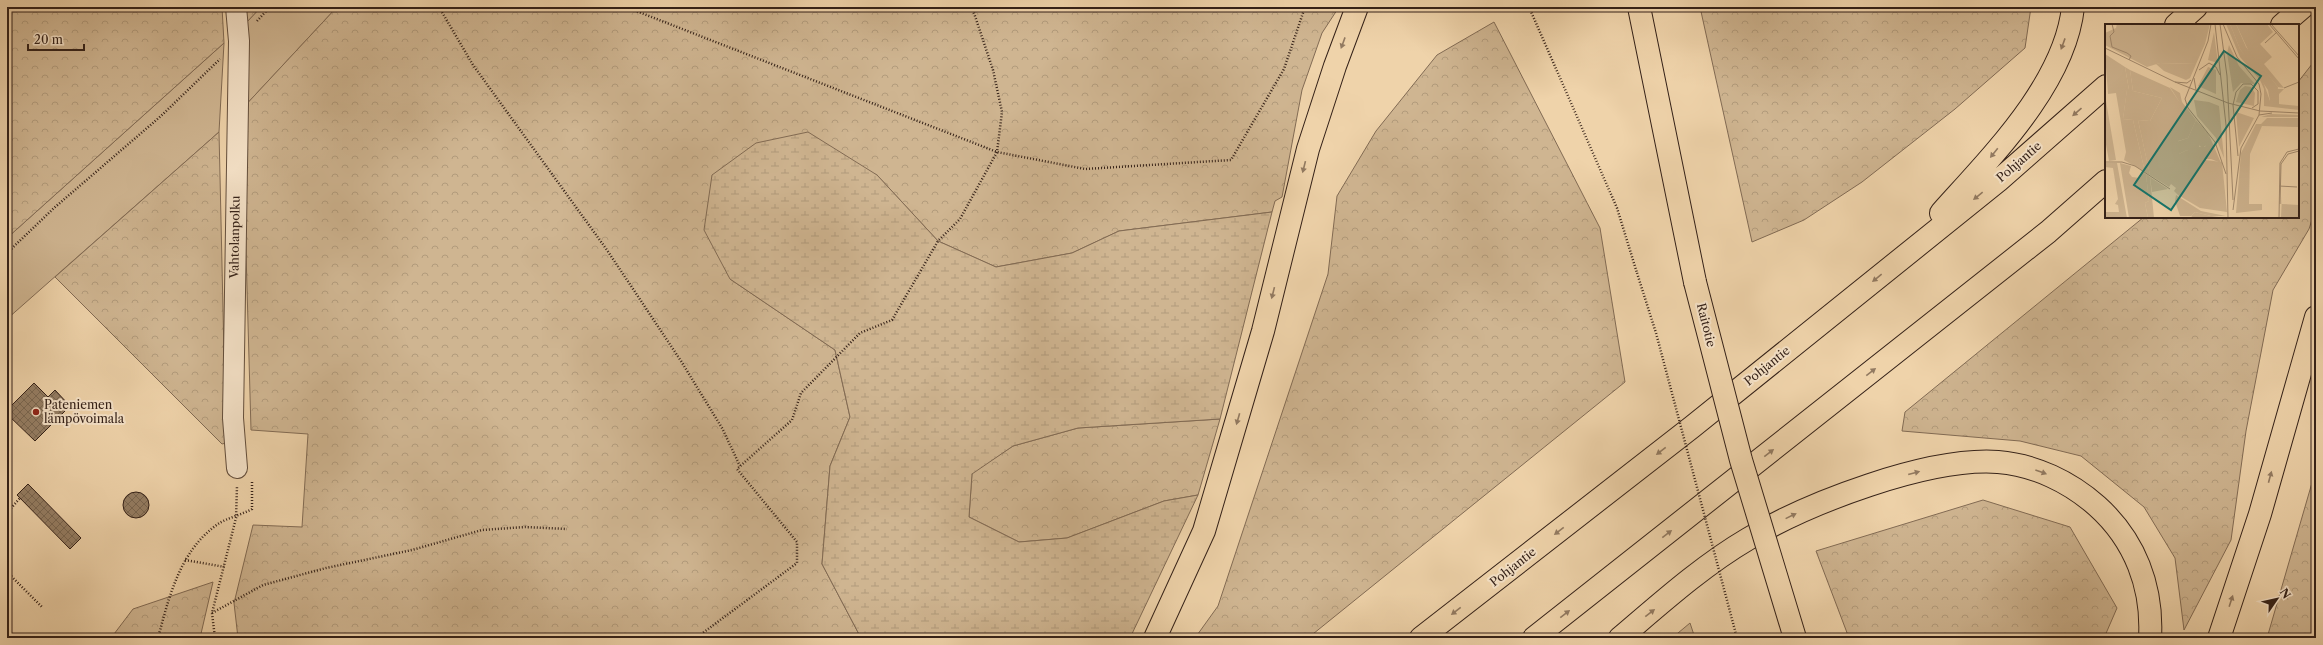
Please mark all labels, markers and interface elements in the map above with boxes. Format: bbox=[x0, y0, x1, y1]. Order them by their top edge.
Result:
inset map bbox=[2105, 24, 2299, 218]
scale bar bbox=[28, 26, 84, 52]
text: 20 m bbox=[34, 32, 63, 47]
one-way arrow bbox=[1340, 38, 1346, 50]
one-way arrow bbox=[2060, 39, 2066, 51]
one-way arrow bbox=[2071, 107, 2082, 116]
street label: Pohjantie bbox=[1993, 138, 2044, 185]
one-way arrow bbox=[1989, 148, 1998, 159]
one-way arrow bbox=[1300, 161, 1306, 173]
one-way arrow bbox=[1973, 192, 1984, 201]
street label: Vahtolanpolku bbox=[226, 195, 243, 280]
one-way arrow bbox=[1871, 274, 1882, 282]
one-way arrow bbox=[1269, 287, 1275, 300]
street label: Raitotie bbox=[1694, 301, 1719, 349]
street label: Pohjantie bbox=[1741, 343, 1793, 389]
one-way arrow bbox=[1865, 368, 1876, 377]
place label: Pateniemen lämpövoimala bbox=[44, 397, 125, 426]
marker: Pateniemen lämpövoimala bbox=[31, 407, 41, 417]
one-way arrow bbox=[1235, 413, 1241, 425]
one-way arrow bbox=[1655, 447, 1666, 455]
one-way arrow bbox=[1763, 449, 1774, 457]
one-way arrow bbox=[1908, 470, 1920, 476]
one-way arrow bbox=[2036, 470, 2048, 476]
one-way arrow bbox=[2267, 471, 2273, 483]
one-way arrow bbox=[1786, 513, 1797, 519]
one-way arrow bbox=[1553, 527, 1564, 535]
one-way arrow bbox=[1662, 529, 1673, 538]
street label: Pohjantie bbox=[1487, 544, 1539, 589]
north arrow bbox=[2257, 579, 2297, 619]
text: N bbox=[2277, 586, 2294, 602]
one-way arrow bbox=[2229, 595, 2235, 607]
one-way arrow bbox=[1451, 607, 1462, 616]
one-way arrow bbox=[1644, 609, 1655, 617]
one-way arrow bbox=[1560, 610, 1570, 618]

